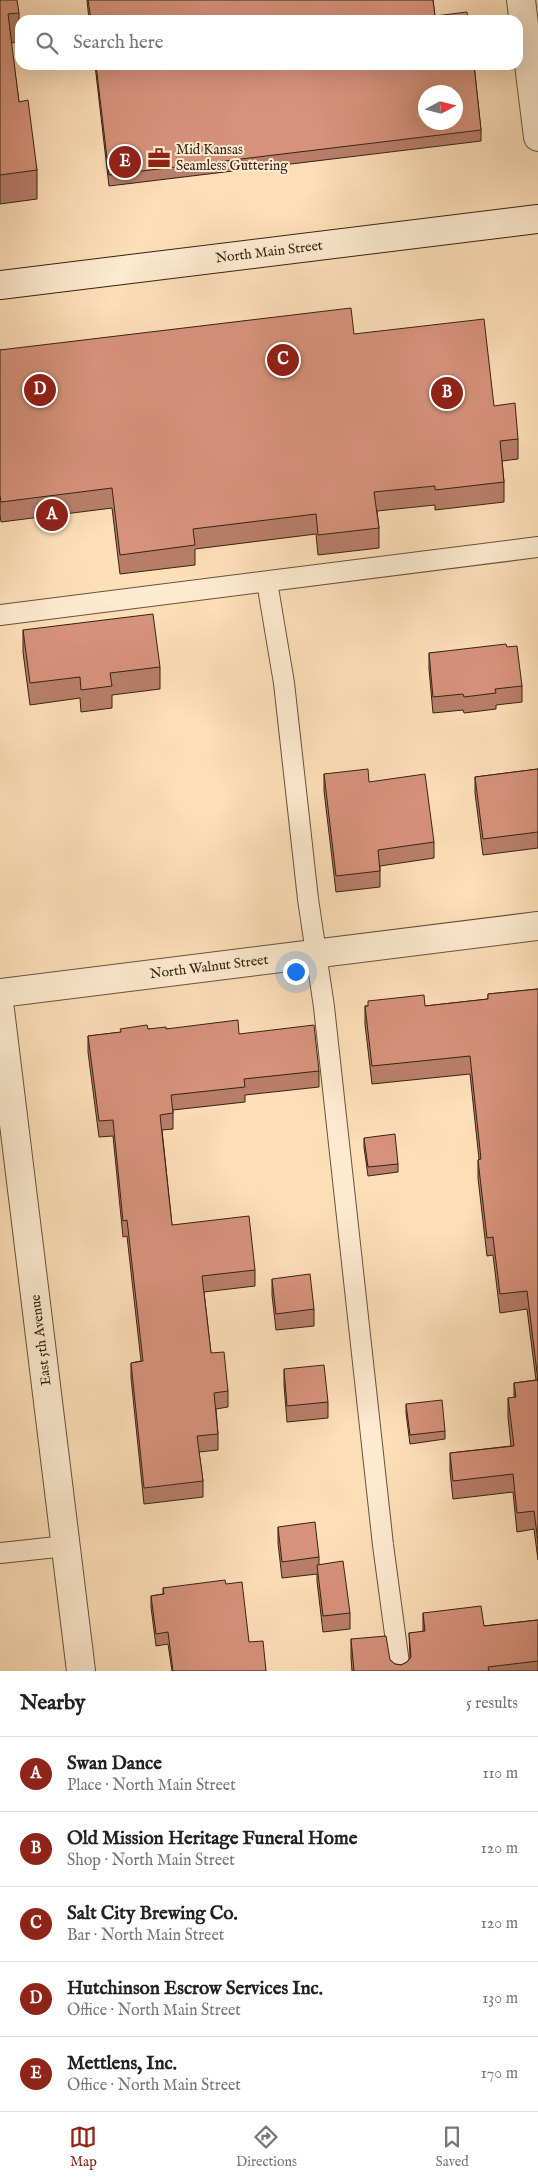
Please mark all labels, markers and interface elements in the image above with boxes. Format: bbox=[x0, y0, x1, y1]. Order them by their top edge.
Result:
search box bbox=[15, 15, 523, 70]
icon: search bbox=[33, 29, 61, 57]
text: Search here bbox=[73, 31, 164, 55]
north arrow bbox=[418, 85, 463, 130]
place label: Mid Kansas Seamless Guttering bbox=[176, 141, 288, 175]
pin: E bbox=[109, 143, 141, 181]
office icon: Mid Kansas Seamless Guttering bbox=[146, 145, 172, 171]
street label: North Main Street bbox=[214, 236, 324, 268]
pin: C bbox=[267, 341, 299, 379]
pin: D bbox=[24, 371, 56, 409]
pin: B bbox=[431, 374, 463, 412]
pin: A bbox=[36, 496, 68, 534]
street label: North Walnut Street bbox=[149, 951, 269, 983]
your location bbox=[283, 959, 309, 985]
street label: East 5th Avenue bbox=[26, 1293, 56, 1387]
text: Nearby bbox=[20, 1690, 85, 1717]
text: 5 results bbox=[466, 1694, 518, 1714]
text: Swan Dance bbox=[67, 1752, 162, 1776]
text: A bbox=[31, 1764, 41, 1784]
text: 110 m bbox=[482, 1764, 518, 1784]
text: Place · North Main Street bbox=[67, 1776, 236, 1796]
text: Old Mission Heritage Funeral Home bbox=[67, 1827, 357, 1851]
text: B bbox=[31, 1839, 41, 1859]
text: 120 m bbox=[481, 1839, 518, 1859]
text: Shop · North Main Street bbox=[67, 1851, 235, 1871]
text: Salt City Brewing Co. bbox=[67, 1902, 238, 1926]
text: C bbox=[30, 1914, 42, 1934]
text: 120 m bbox=[481, 1914, 518, 1934]
text: Bar · North Main Street bbox=[67, 1926, 224, 1946]
text: Hutchinson Escrow Services Inc. bbox=[67, 1977, 323, 2001]
text: D bbox=[30, 1989, 42, 2009]
text: 130 m bbox=[482, 1989, 518, 2009]
text: Office · North Main Street bbox=[67, 2001, 241, 2021]
text: Mettlens, Inc. bbox=[67, 2052, 177, 2076]
text: E bbox=[30, 2064, 42, 2084]
text: 170 m bbox=[481, 2064, 518, 2084]
text: Office · North Main Street bbox=[67, 2076, 241, 2096]
tab: Map bbox=[69, 2123, 97, 2171]
tab: Directions bbox=[236, 2123, 297, 2171]
tab: Saved bbox=[436, 2123, 469, 2171]

